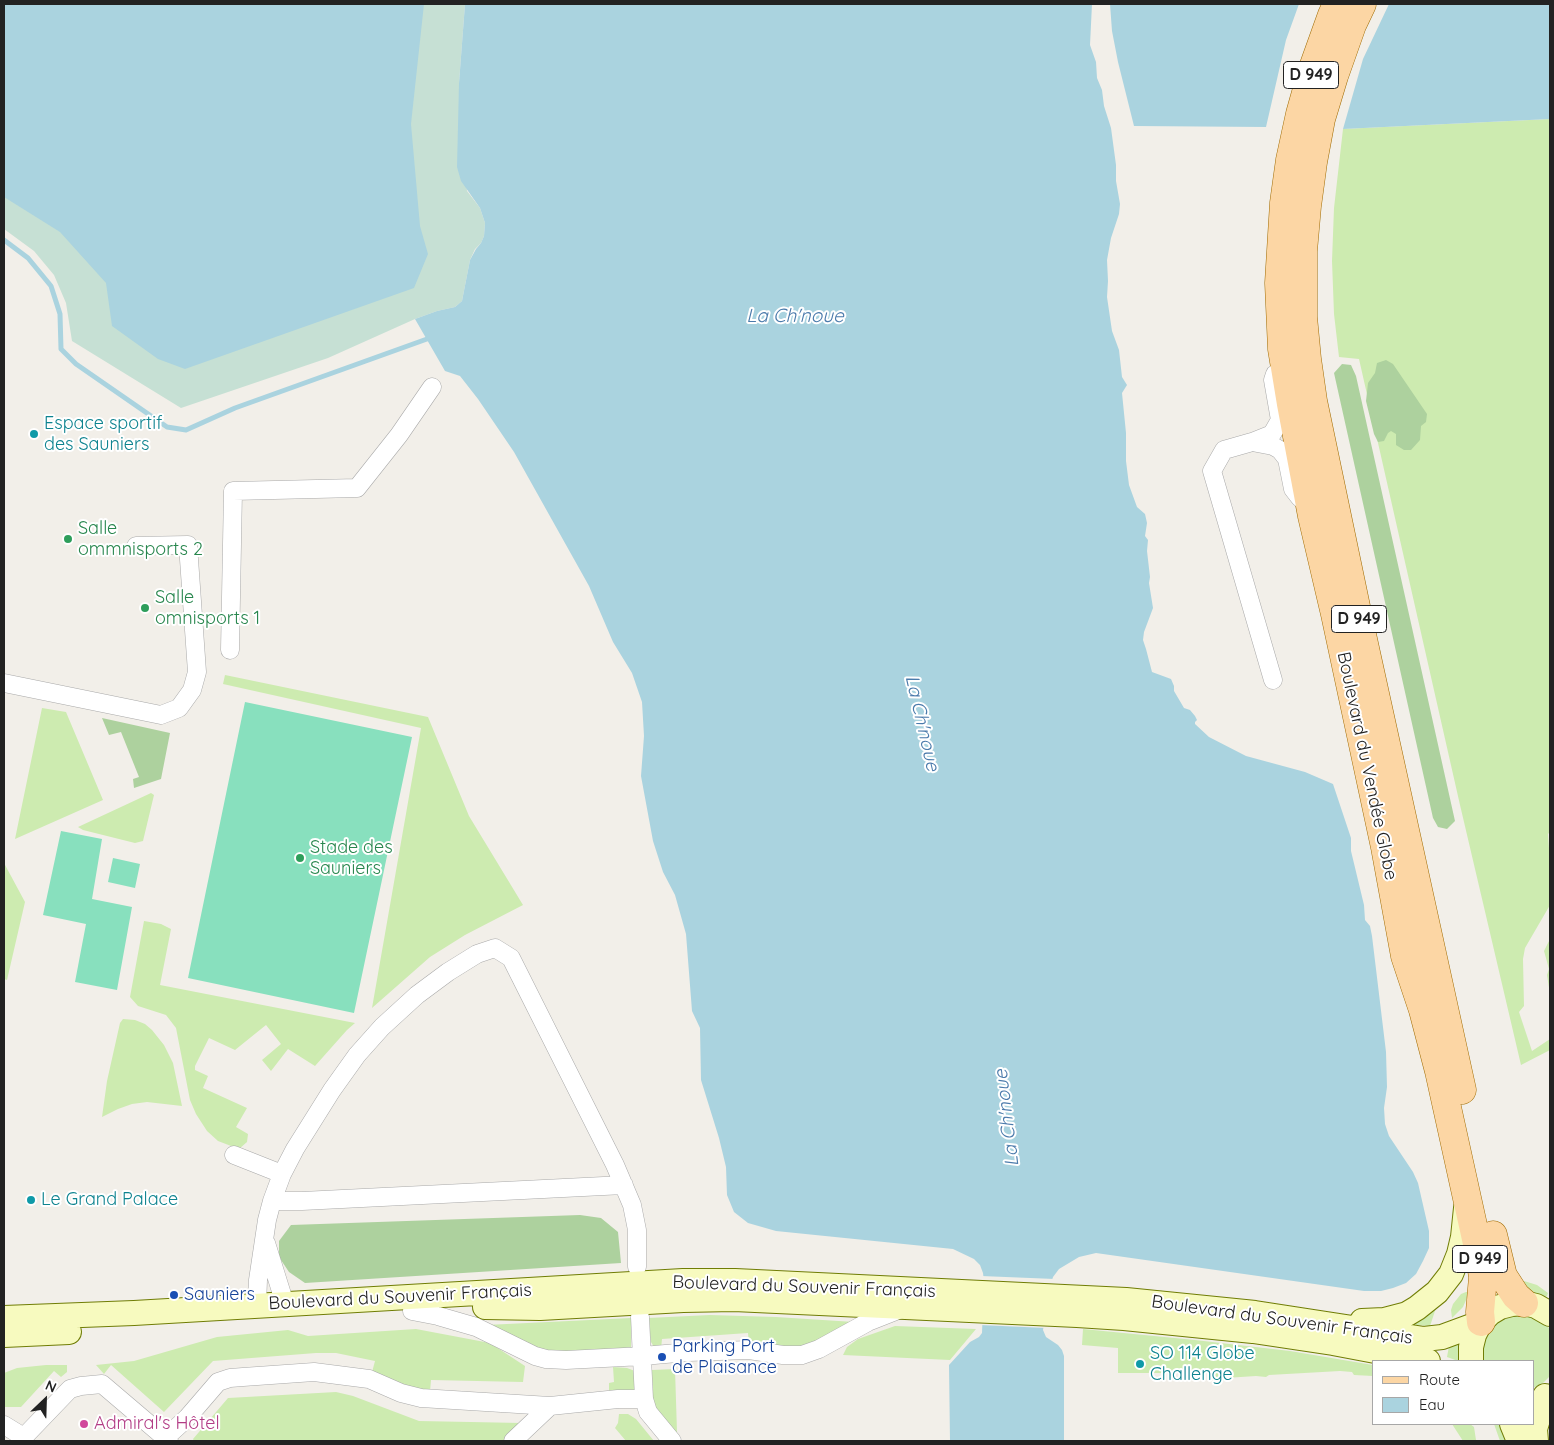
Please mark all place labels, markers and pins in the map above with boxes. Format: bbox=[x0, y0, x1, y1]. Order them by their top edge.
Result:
place label: Espace sportif des Sauniers bbox=[44, 413, 162, 456]
marker: Espace sportif des Sauniers bbox=[28, 428, 40, 440]
place label: Salle ommnisports 2 bbox=[78, 518, 203, 560]
marker: Salle ommnisports 2 bbox=[62, 533, 74, 545]
place label: Salle omnisports 1 bbox=[155, 587, 260, 630]
marker: Salle omnisports 1 bbox=[139, 602, 151, 614]
place label: Stade des Sauniers bbox=[310, 837, 393, 880]
marker: Stade des Sauniers bbox=[294, 852, 306, 864]
place label: Le Grand Palace bbox=[41, 1189, 178, 1211]
marker: Le Grand Palace bbox=[25, 1194, 37, 1206]
place label: Sauniers bbox=[184, 1284, 255, 1306]
marker: Sauniers bbox=[168, 1289, 180, 1301]
place label: Parking Port de Plaisance bbox=[672, 1336, 777, 1378]
place label: SO 114 Globe Challenge bbox=[1150, 1343, 1255, 1386]
marker: Parking Port de Plaisance bbox=[656, 1351, 668, 1363]
marker: SO 114 Globe Challenge bbox=[1134, 1358, 1146, 1370]
place label: Admiral's Hôtel bbox=[94, 1413, 220, 1435]
marker: Admiral's Hôtel bbox=[78, 1418, 90, 1430]

